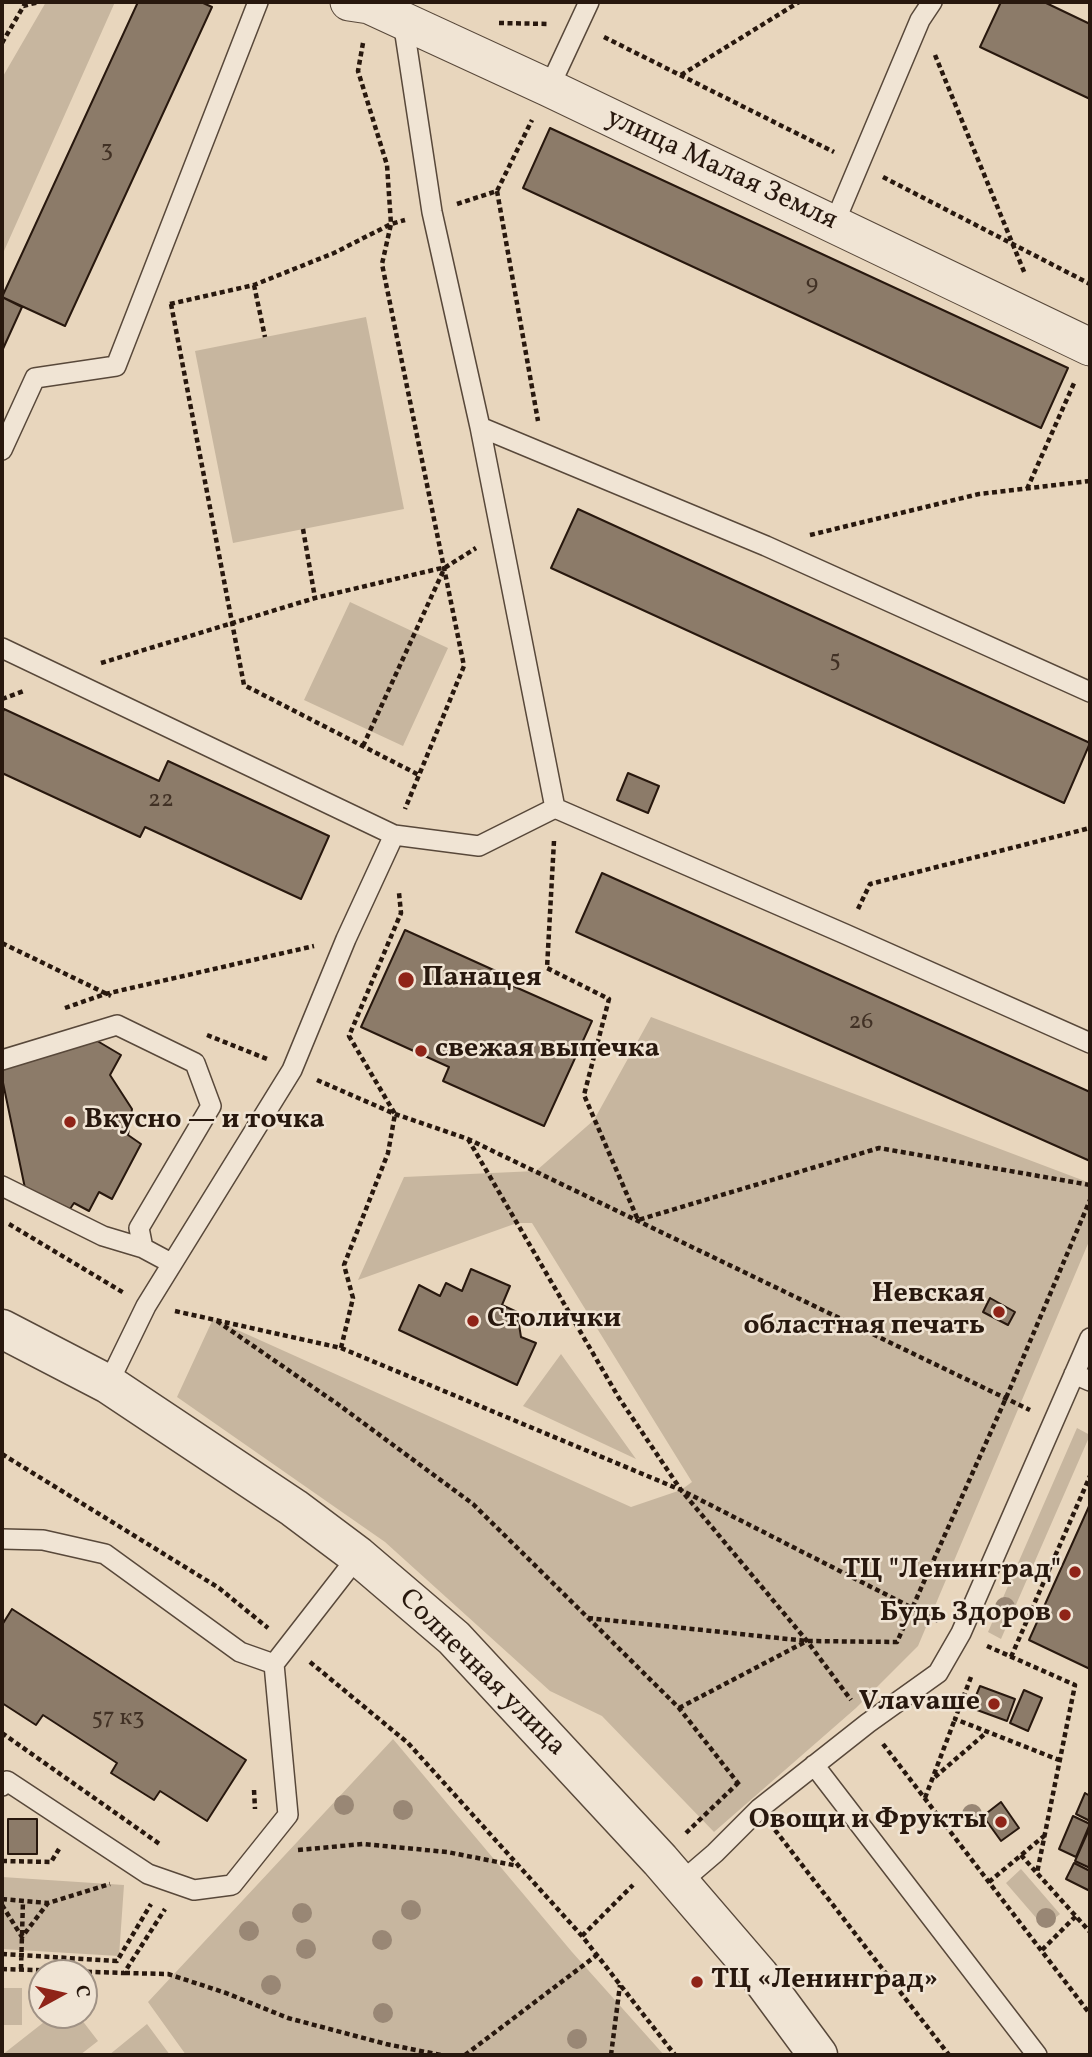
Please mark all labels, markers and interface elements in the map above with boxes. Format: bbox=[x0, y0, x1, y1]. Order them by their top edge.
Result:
street label: улица Малая Земля bbox=[600, 103, 842, 239]
house number: 3 bbox=[101, 138, 113, 166]
house number: 9 bbox=[806, 272, 818, 300]
house number: 5 bbox=[829, 648, 841, 676]
house number: 22 bbox=[148, 788, 174, 816]
place label: Панацея bbox=[422, 963, 542, 997]
marker: Панацея bbox=[396, 970, 416, 990]
house number: 26 bbox=[848, 1010, 874, 1038]
place label: свежая выпечка bbox=[435, 1034, 660, 1068]
marker: свежая выпечка bbox=[413, 1043, 429, 1059]
place label: Вкусно — и точка bbox=[84, 1105, 325, 1139]
marker: Вкусно — и точка bbox=[62, 1114, 78, 1130]
place label: Невская областная печать bbox=[744, 1279, 985, 1345]
place label: Столички bbox=[487, 1304, 621, 1338]
marker: Невская областная печать bbox=[991, 1304, 1007, 1320]
marker: Столички bbox=[465, 1313, 481, 1329]
place label: ТЦ "Ленинград" bbox=[842, 1555, 1061, 1589]
marker: ТЦ "Ленинград" bbox=[1067, 1564, 1083, 1580]
street label: Солнечная улица bbox=[390, 1583, 572, 1765]
place label: Будь Здоров bbox=[880, 1598, 1051, 1632]
marker: Будь Здоров bbox=[1057, 1607, 1073, 1623]
place label: Vлаvаше bbox=[859, 1687, 980, 1721]
marker: Vлаvаше bbox=[986, 1696, 1002, 1712]
house number: 57 к3 bbox=[91, 1706, 145, 1734]
place label: Овощи и Фрукты bbox=[749, 1805, 987, 1839]
marker: Овощи и Фрукты bbox=[993, 1814, 1009, 1830]
north arrow bbox=[28, 1959, 98, 2029]
place label: ТЦ «Ленинград» bbox=[711, 1965, 938, 1999]
marker: ТЦ «Ленинград» bbox=[689, 1974, 705, 1990]
text: С bbox=[68, 1983, 96, 1999]

